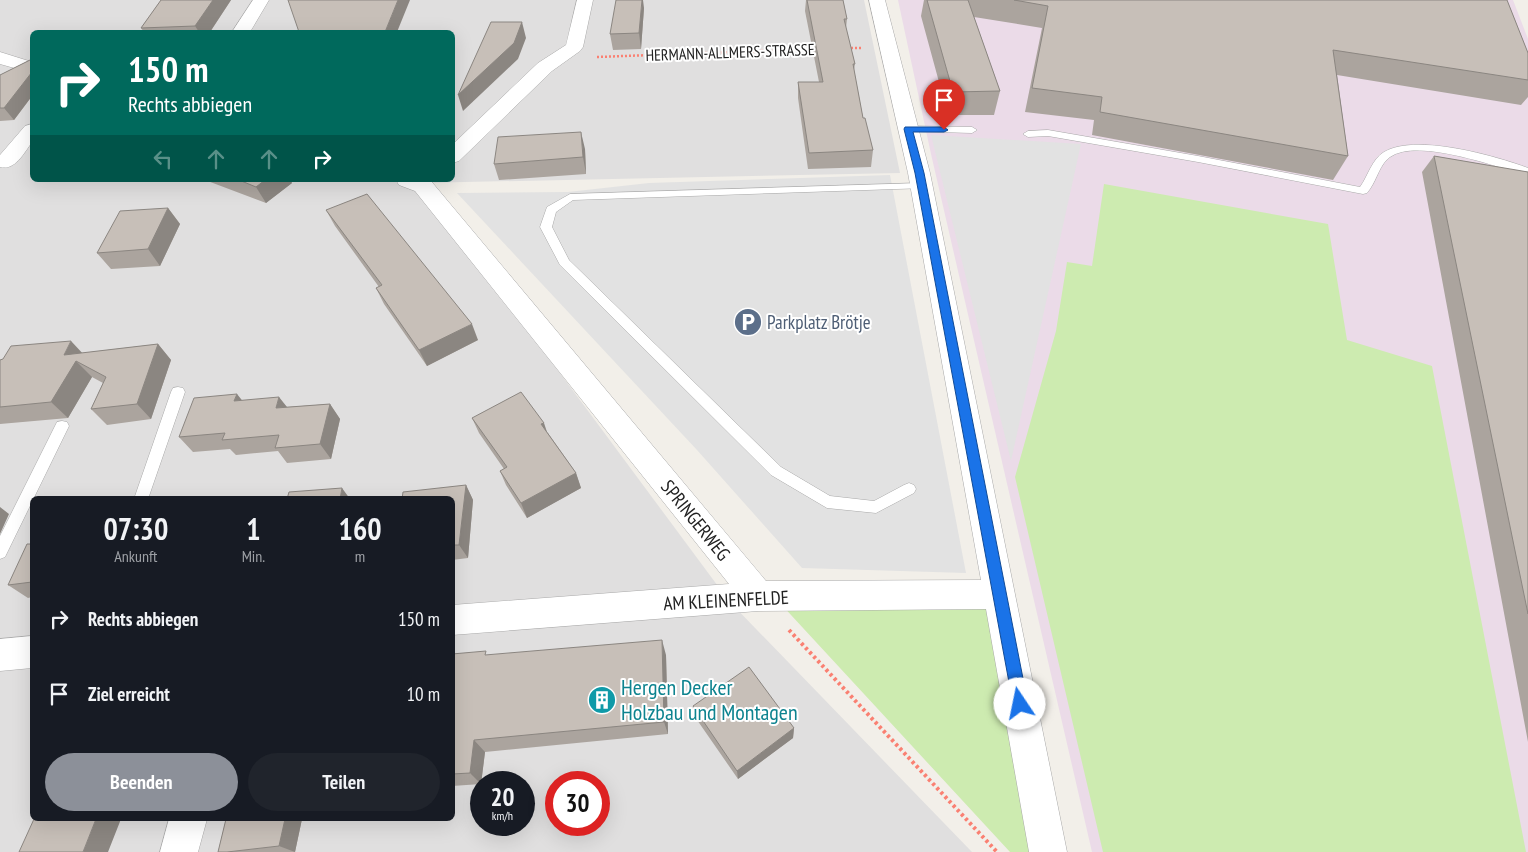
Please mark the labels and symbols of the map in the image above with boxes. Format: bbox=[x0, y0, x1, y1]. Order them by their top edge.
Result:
street label: HERMANN-ALLMERS-STRASSE bbox=[645, 39, 815, 65]
pin bbox=[923, 79, 965, 130]
parking icon: Parkplatz Brötje bbox=[733, 307, 763, 337]
place label: Parkplatz Brötje bbox=[767, 310, 871, 334]
street label: SPRINGERWEG bbox=[656, 475, 736, 565]
street label: AM KLEINENFELDE bbox=[663, 585, 789, 615]
place label: Hergen Decker Holzbau und Montagen bbox=[621, 673, 798, 726]
position arrow bbox=[993, 677, 1045, 729]
building icon: Hergen Decker Holzbau und Montagen bbox=[587, 685, 617, 715]
speed limit sign: 30 bbox=[545, 771, 610, 836]

